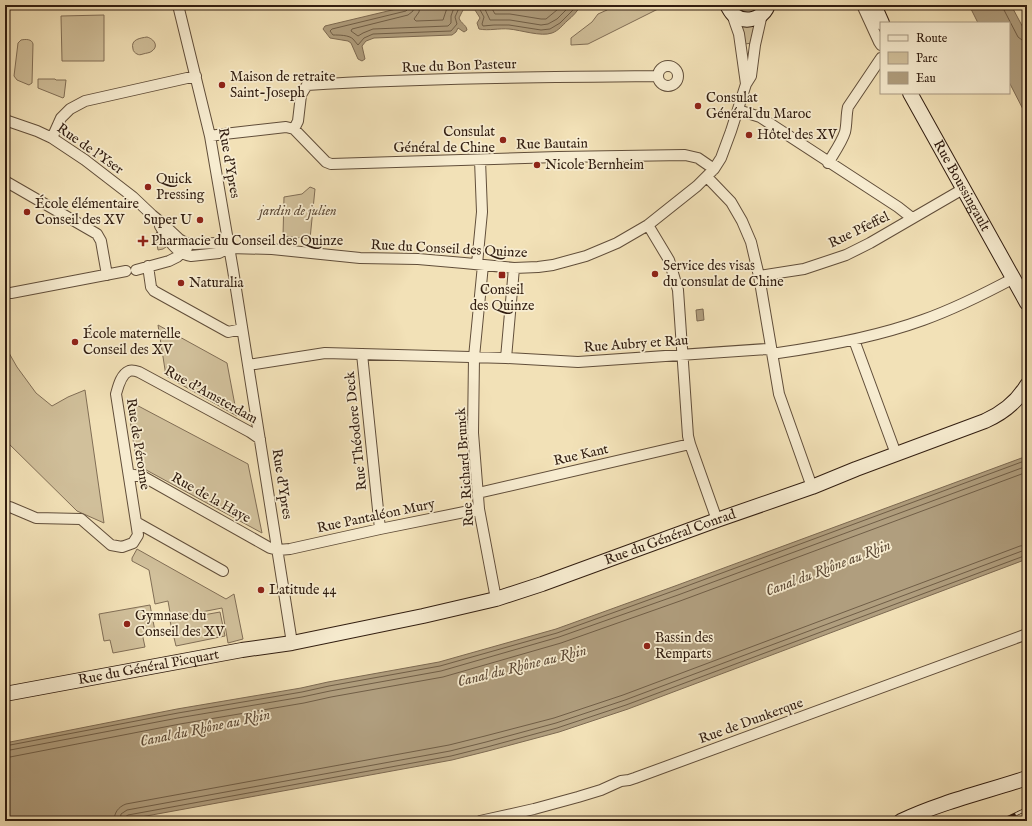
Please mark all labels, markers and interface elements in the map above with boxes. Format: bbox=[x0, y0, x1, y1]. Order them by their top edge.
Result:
legend bbox=[880, 22, 1010, 94]
text: Route bbox=[916, 31, 948, 46]
text: Parc bbox=[916, 51, 938, 66]
street label: Rue du Bon Pasteur bbox=[401, 55, 517, 77]
place label: Maison de retraite Saint-Joseph bbox=[230, 68, 336, 102]
text: Eau bbox=[916, 71, 936, 86]
marker: Maison de retraite Saint-Joseph bbox=[217, 80, 227, 90]
place label: Consulat Général du Maroc bbox=[706, 89, 811, 123]
marker: Consulat Général du Maroc bbox=[693, 101, 703, 111]
street label: Rue de l'Yser bbox=[53, 119, 127, 179]
place label: Consulat Général de Chine bbox=[393, 123, 496, 157]
street label: Rue d'Ypres bbox=[214, 126, 244, 200]
place label: Hôtel des XV bbox=[757, 126, 838, 144]
marker: Hôtel des XV bbox=[744, 130, 754, 140]
street label: Rue Bautain bbox=[516, 134, 589, 154]
marker: Consulat Général de Chine bbox=[498, 135, 508, 145]
street label: Rue Boussingault bbox=[929, 137, 994, 235]
place label: Nicole Bernheim bbox=[545, 156, 644, 174]
marker: Nicole Bernheim bbox=[532, 160, 542, 170]
place label: Quick Pressing bbox=[156, 170, 205, 204]
marker: Quick Pressing bbox=[143, 182, 153, 192]
place label: École élémentaire Conseil des XV bbox=[35, 194, 139, 229]
park label: jardin de julien bbox=[256, 202, 337, 220]
marker: École élémentaire Conseil des XV bbox=[22, 207, 32, 217]
street label: Rue Pfeffel bbox=[826, 207, 893, 252]
place label: Super U bbox=[143, 211, 192, 229]
marker: Super U bbox=[195, 215, 205, 225]
place label: Pharmacie du Conseil des Quinze bbox=[151, 232, 344, 250]
marker: Pharmacie du Conseil des Quinze bbox=[138, 236, 148, 246]
street label: Rue du Conseil des Quinze bbox=[370, 236, 528, 262]
place label: Service des visas du consulat de Chine bbox=[663, 257, 784, 291]
marker: Service des visas du consulat de Chine bbox=[650, 269, 660, 279]
marker: Conseil des Quinze bbox=[497, 270, 507, 280]
place label: Naturalia bbox=[189, 274, 245, 292]
marker: Naturalia bbox=[176, 278, 186, 288]
place label: Conseil des Quinze bbox=[470, 281, 535, 315]
place label: École maternelle Conseil des XV bbox=[83, 324, 181, 359]
street label: Rue Aubry et Rau bbox=[583, 331, 689, 357]
marker: École maternelle Conseil des XV bbox=[70, 337, 80, 347]
street label: Rue d'Amsterdam bbox=[161, 362, 261, 428]
street label: Rue Théodore Deck bbox=[341, 370, 371, 491]
street label: Rue de Péronne bbox=[122, 397, 154, 492]
street label: Rue Richard Brunck bbox=[452, 406, 478, 527]
street label: Rue Kant bbox=[552, 440, 610, 470]
street label: Rue d'Ypres bbox=[268, 447, 296, 521]
street label: Rue de la Haye bbox=[168, 469, 254, 528]
street label: Rue Pantaléon Mury bbox=[315, 495, 437, 537]
street label: Rue du Général Conrad bbox=[602, 505, 739, 569]
water label: Canal du Rhône au Rhin bbox=[763, 535, 893, 601]
place label: Latitude 44 bbox=[269, 581, 336, 599]
marker: Latitude 44 bbox=[256, 585, 266, 595]
place label: Gymnase du Conseil des XV bbox=[135, 607, 225, 641]
marker: Gymnase du Conseil des XV bbox=[122, 619, 132, 629]
place label: Bassin des Remparts bbox=[655, 629, 713, 663]
water label: Canal du Rhône au Rhin bbox=[455, 641, 589, 691]
marker: Bassin des Remparts bbox=[642, 641, 652, 651]
street label: Rue du Général Picquart bbox=[77, 645, 221, 689]
street label: Rue de Dunkerque bbox=[696, 694, 806, 748]
water label: Canal du Rhône au Rhin bbox=[138, 705, 272, 751]

